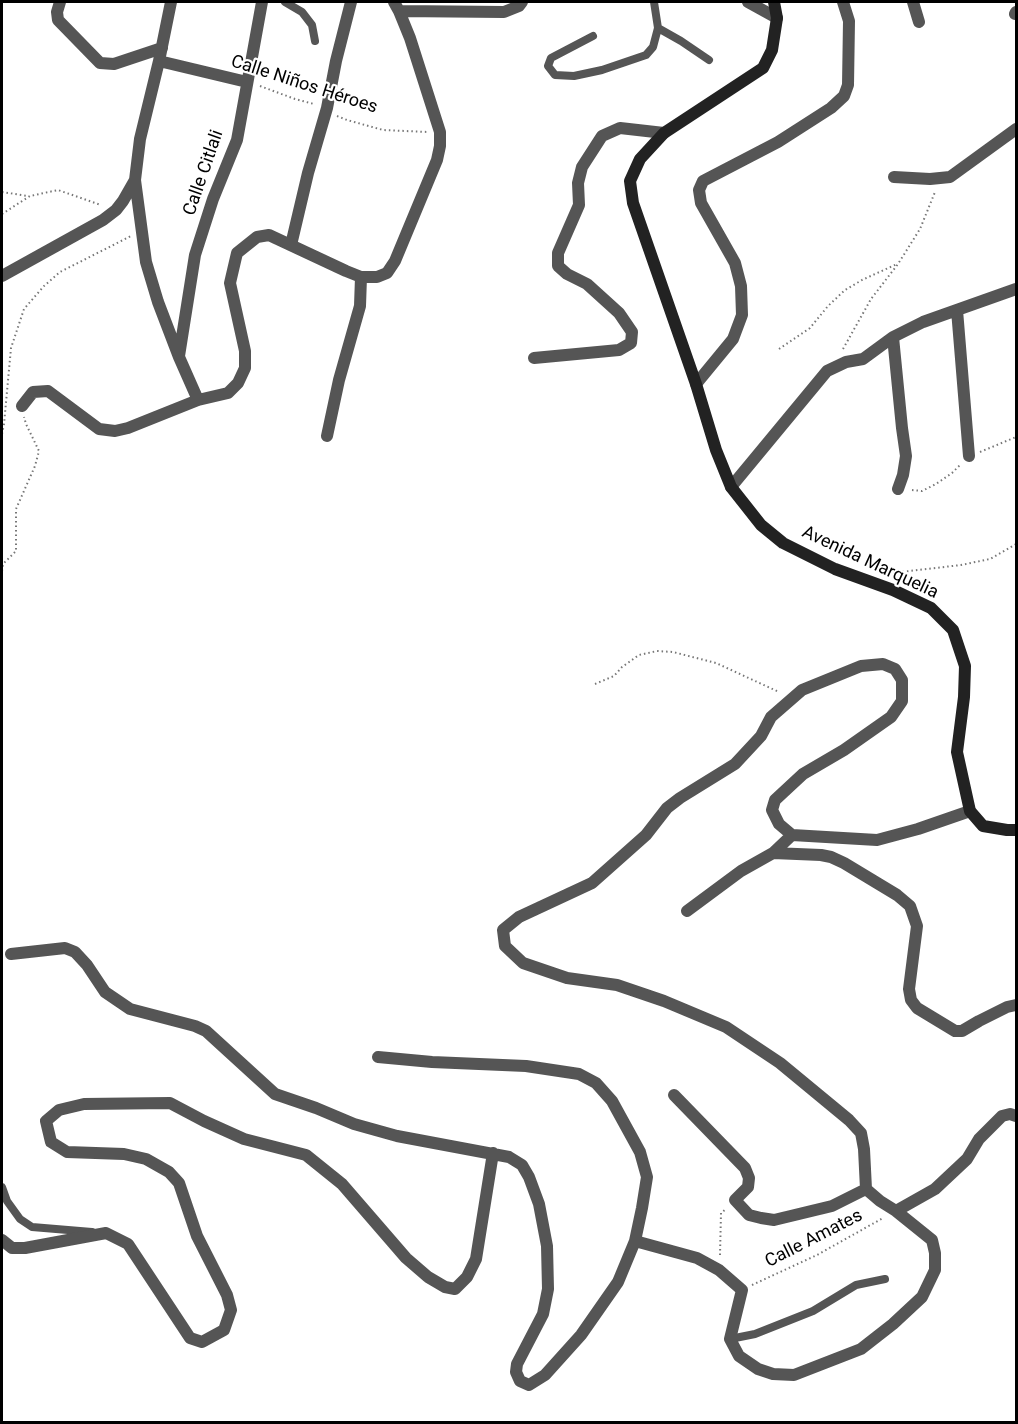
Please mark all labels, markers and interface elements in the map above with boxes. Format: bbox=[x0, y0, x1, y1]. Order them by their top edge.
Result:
street label: Calle Niños Héroes bbox=[228, 51, 380, 119]
street label: Calle Citlali bbox=[179, 127, 229, 219]
street label: Avenida Marquelia bbox=[798, 522, 942, 604]
street label: Calle Amates bbox=[762, 1205, 866, 1273]

